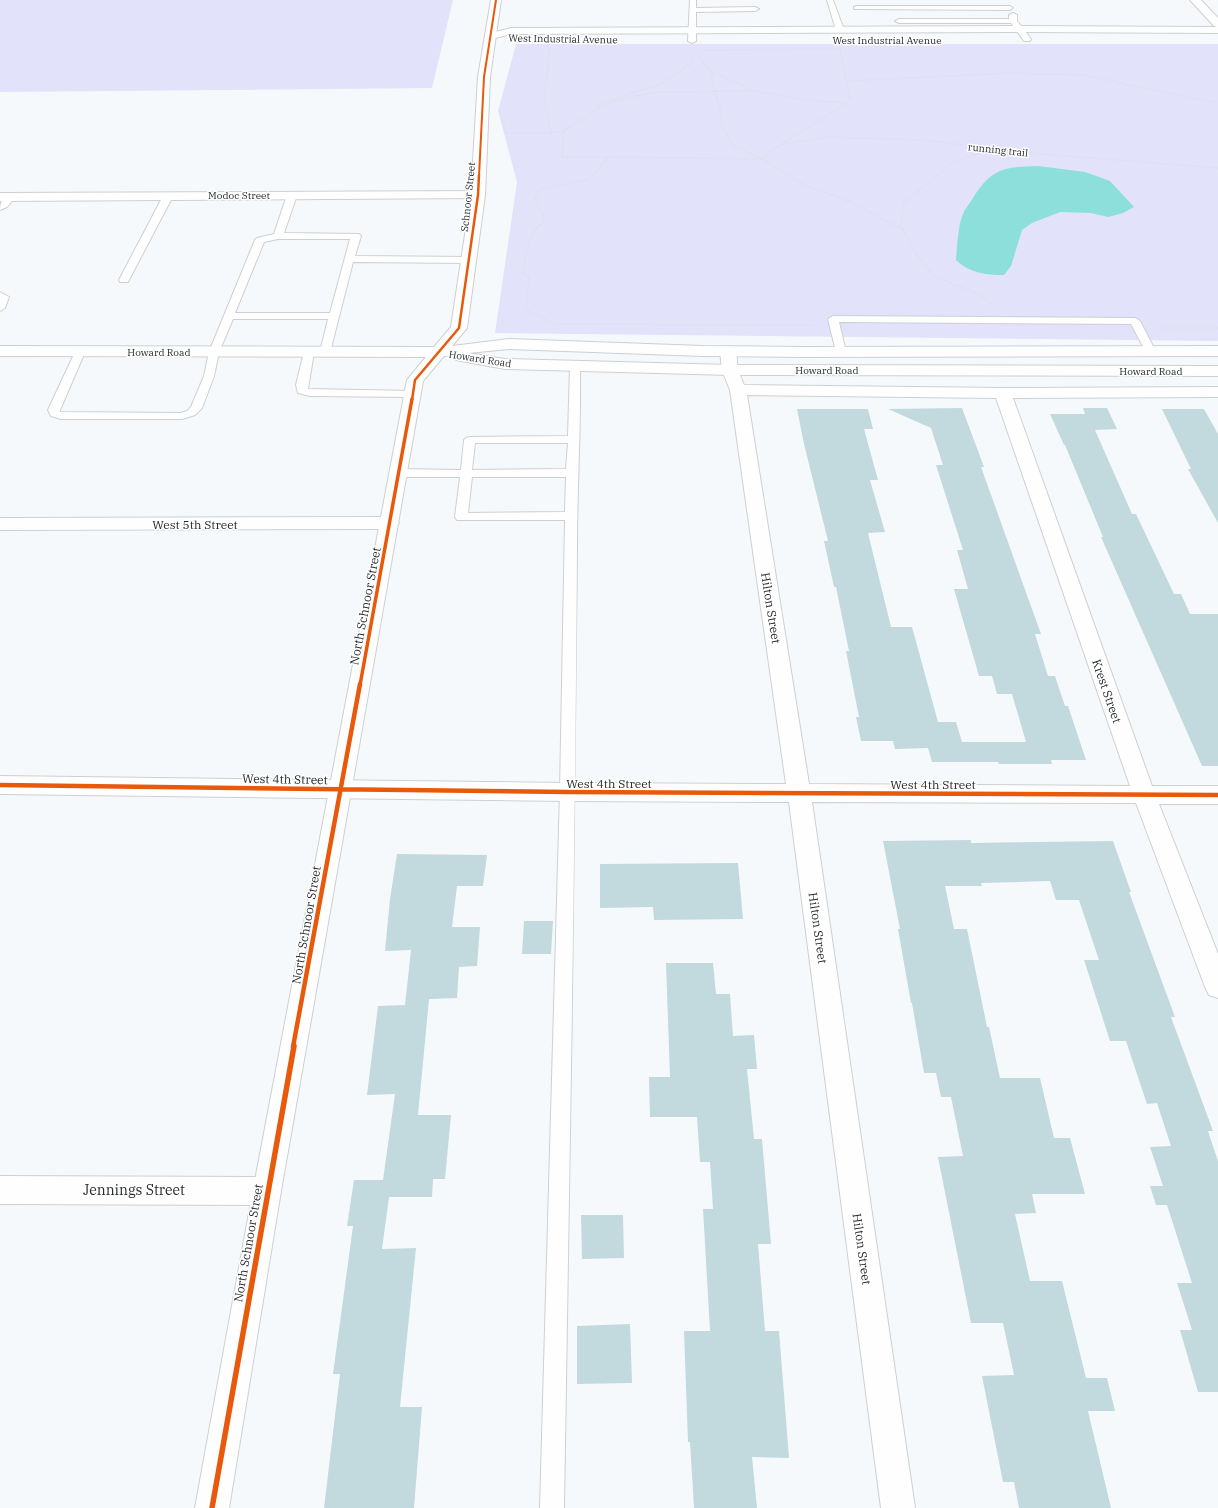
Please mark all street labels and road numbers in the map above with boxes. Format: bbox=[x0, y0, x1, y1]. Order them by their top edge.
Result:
street label: West Industrial Avenue bbox=[508, 32, 618, 46]
street label: West Industrial Avenue bbox=[832, 34, 942, 47]
street label: running trail bbox=[967, 140, 1029, 160]
street label: Schnoor Street bbox=[458, 161, 478, 232]
street label: Modoc Street bbox=[208, 189, 270, 202]
street label: Howard Road bbox=[127, 346, 191, 359]
street label: Howard Road bbox=[448, 348, 512, 370]
street label: Howard Road bbox=[795, 364, 859, 377]
street label: Howard Road bbox=[1119, 365, 1183, 378]
street label: West 5th Street bbox=[152, 517, 238, 532]
street label: North Schnoor Street bbox=[346, 546, 384, 666]
street label: Hilton Street bbox=[758, 571, 784, 645]
street label: Krest Street bbox=[1089, 657, 1125, 725]
street label: West 4th Street bbox=[242, 771, 328, 787]
street label: West 4th Street bbox=[566, 776, 652, 791]
street label: West 4th Street bbox=[890, 777, 976, 792]
street label: North Schnoor Street bbox=[288, 865, 324, 985]
street label: Hilton Street bbox=[806, 891, 830, 965]
street label: Jennings Street bbox=[83, 1181, 185, 1199]
street label: North Schnoor Street bbox=[230, 1183, 266, 1303]
street label: Hilton Street bbox=[850, 1212, 874, 1286]

